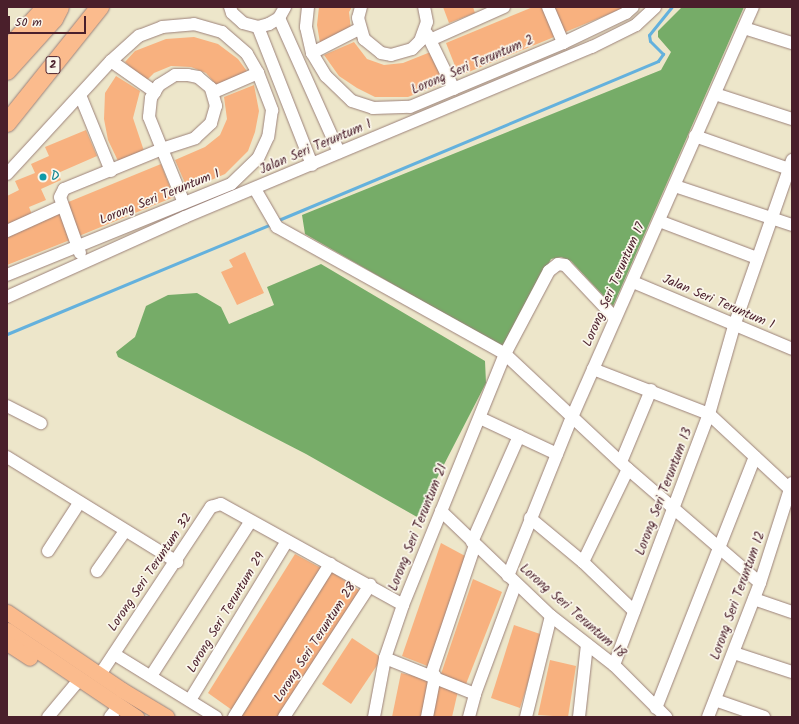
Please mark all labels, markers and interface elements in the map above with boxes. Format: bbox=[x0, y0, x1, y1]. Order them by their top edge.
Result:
scale bar bbox=[10, 8, 88, 34]
text: 50 m bbox=[15, 13, 42, 32]
street label: Lorong Seri Teruntum 2 bbox=[409, 33, 537, 99]
road number: 2 bbox=[45, 55, 61, 75]
street label: Jalan Seri Teruntum 1 bbox=[258, 117, 374, 179]
street label: Lorong Seri Teruntum 1 bbox=[98, 167, 222, 229]
place label: D bbox=[51, 169, 59, 185]
marker: D bbox=[38, 172, 48, 182]
street label: Lorong Seri Teruntum 17 bbox=[581, 221, 649, 349]
street label: Jalan Seri Teruntum 1 bbox=[660, 272, 776, 334]
street label: Lorong Seri Teruntum 13 bbox=[633, 426, 697, 558]
street label: Lorong Seri Teruntum 21 bbox=[386, 462, 452, 594]
street label: Lorong Seri Teruntum 32 bbox=[106, 511, 196, 635]
street label: Lorong Seri Teruntum 12 bbox=[708, 530, 770, 662]
street label: Lorong Seri Teruntum 29 bbox=[185, 550, 269, 676]
street label: Lorong Seri Teruntum 18 bbox=[516, 562, 628, 662]
street label: Lorong Seri Teruntum 28 bbox=[272, 580, 360, 706]

